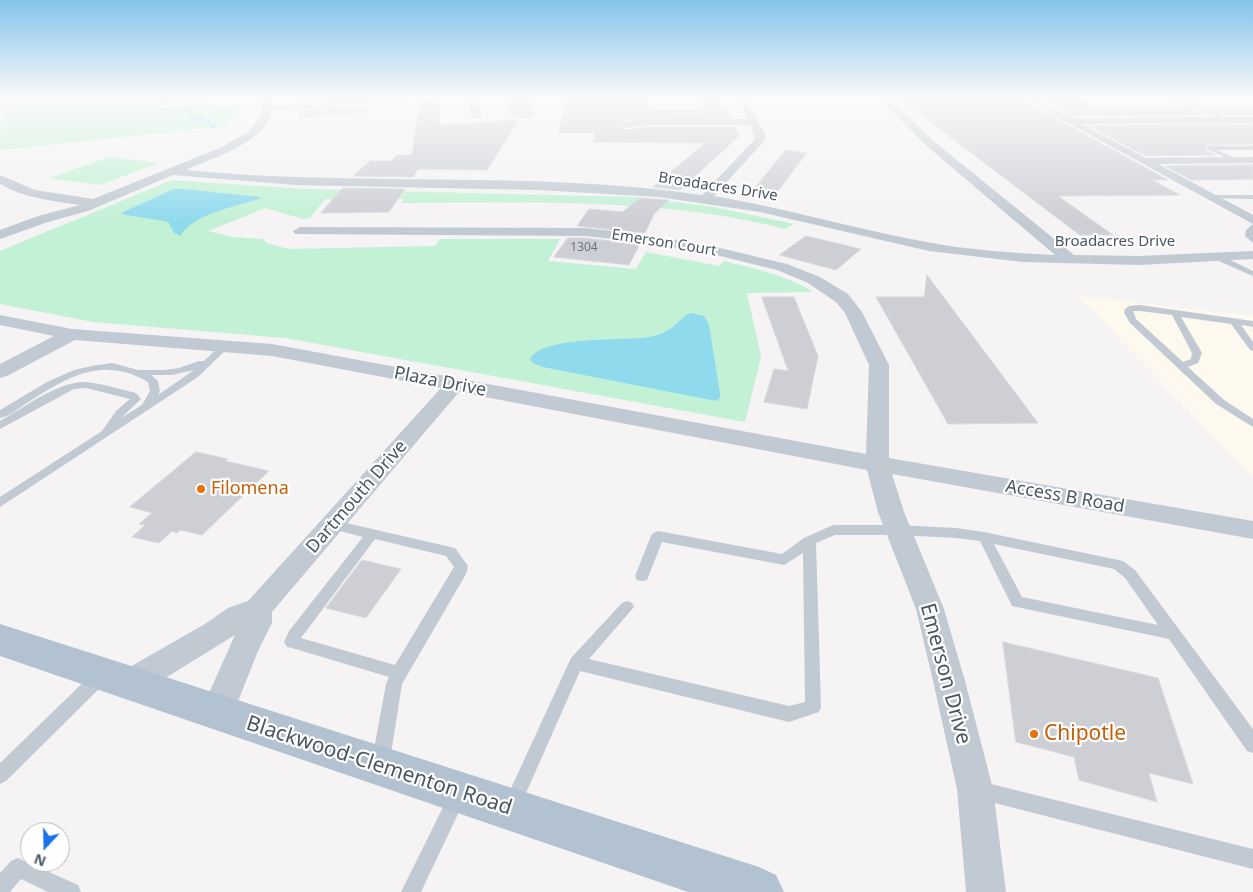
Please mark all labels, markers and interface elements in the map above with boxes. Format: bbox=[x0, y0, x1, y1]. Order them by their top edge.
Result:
street label: Broadacres Drive bbox=[657, 169, 779, 205]
street label: Emerson Court bbox=[610, 226, 718, 260]
street label: Broadacres Drive bbox=[1055, 233, 1175, 251]
house number: 1304 bbox=[570, 241, 598, 255]
street label: Plaza Drive bbox=[392, 362, 488, 402]
street label: Dartmouth Drive bbox=[302, 436, 412, 558]
street label: Access B Road bbox=[1004, 476, 1126, 518]
place label: Filomena bbox=[211, 478, 289, 500]
marker: Filomena bbox=[195, 483, 207, 495]
street label: Emerson Drive bbox=[914, 601, 976, 747]
street label: Blackwood-Clementon Road bbox=[243, 711, 515, 821]
place label: Chipotle bbox=[1044, 721, 1126, 747]
marker: Chipotle bbox=[1028, 728, 1040, 740]
north arrow bbox=[20, 822, 70, 872]
text: N bbox=[31, 850, 49, 871]

